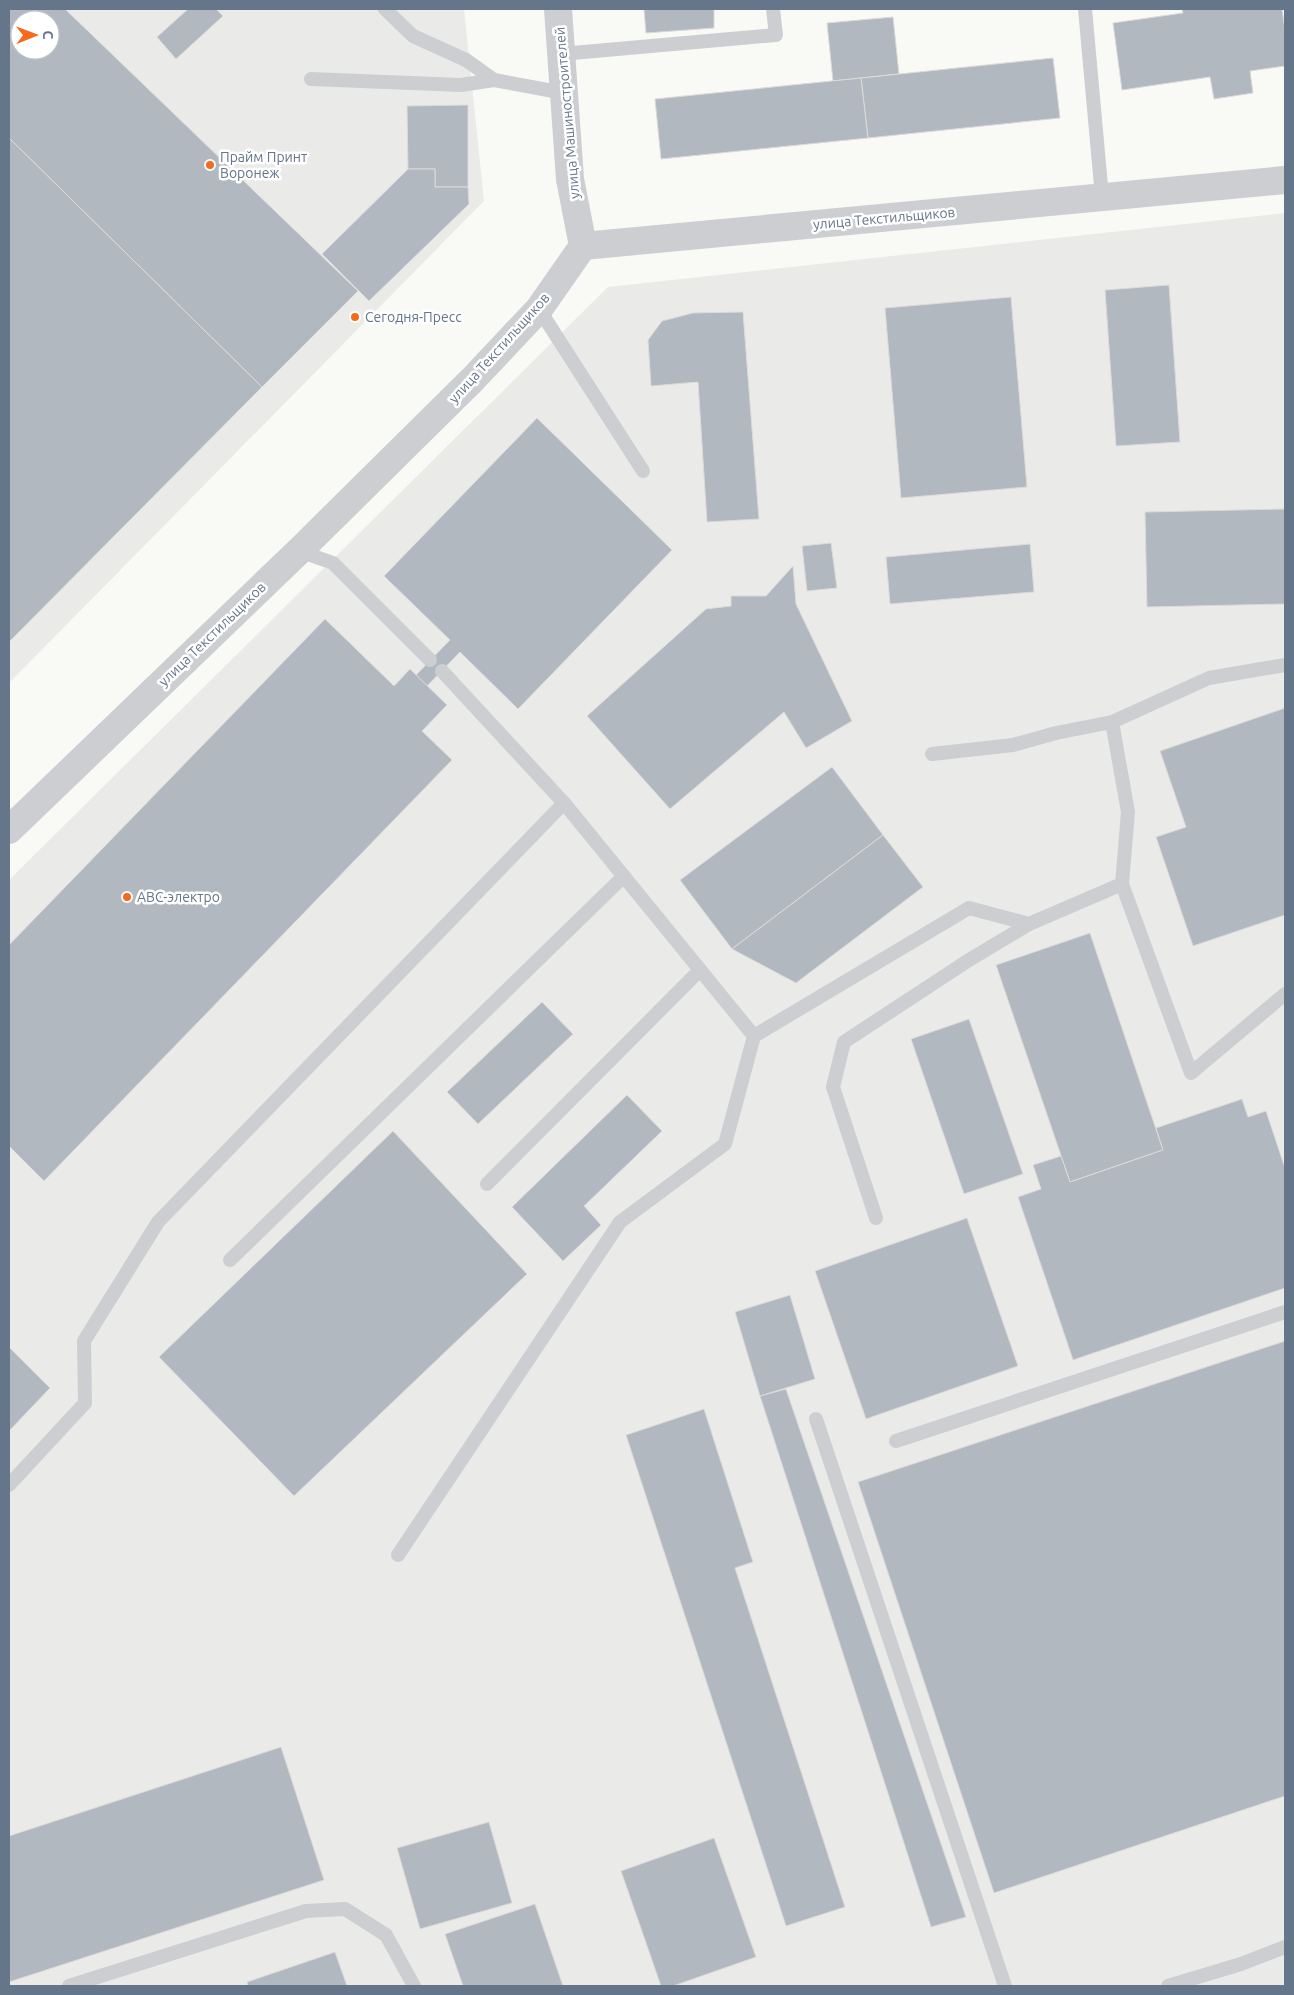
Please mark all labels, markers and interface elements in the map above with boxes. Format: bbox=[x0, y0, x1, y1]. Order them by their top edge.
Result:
north arrow bbox=[10, 10, 60, 60]
street label: улица Машиностроителей bbox=[552, 26, 582, 200]
text: С bbox=[40, 30, 56, 39]
place label: Прайм Принт Воронеж bbox=[220, 149, 307, 181]
marker: Прайм Принт Воронеж bbox=[204, 159, 216, 171]
street label: улица Текстильщиков bbox=[812, 204, 956, 232]
street label: улица Текстильщиков bbox=[445, 290, 553, 406]
place label: Сегодня-Пресс bbox=[365, 309, 462, 325]
marker: Сегодня-Пресс bbox=[349, 311, 361, 323]
street label: улица Текстильщиков bbox=[155, 579, 269, 689]
place label: АВС-электро bbox=[137, 889, 220, 905]
marker: АВС-электро bbox=[121, 891, 133, 903]

